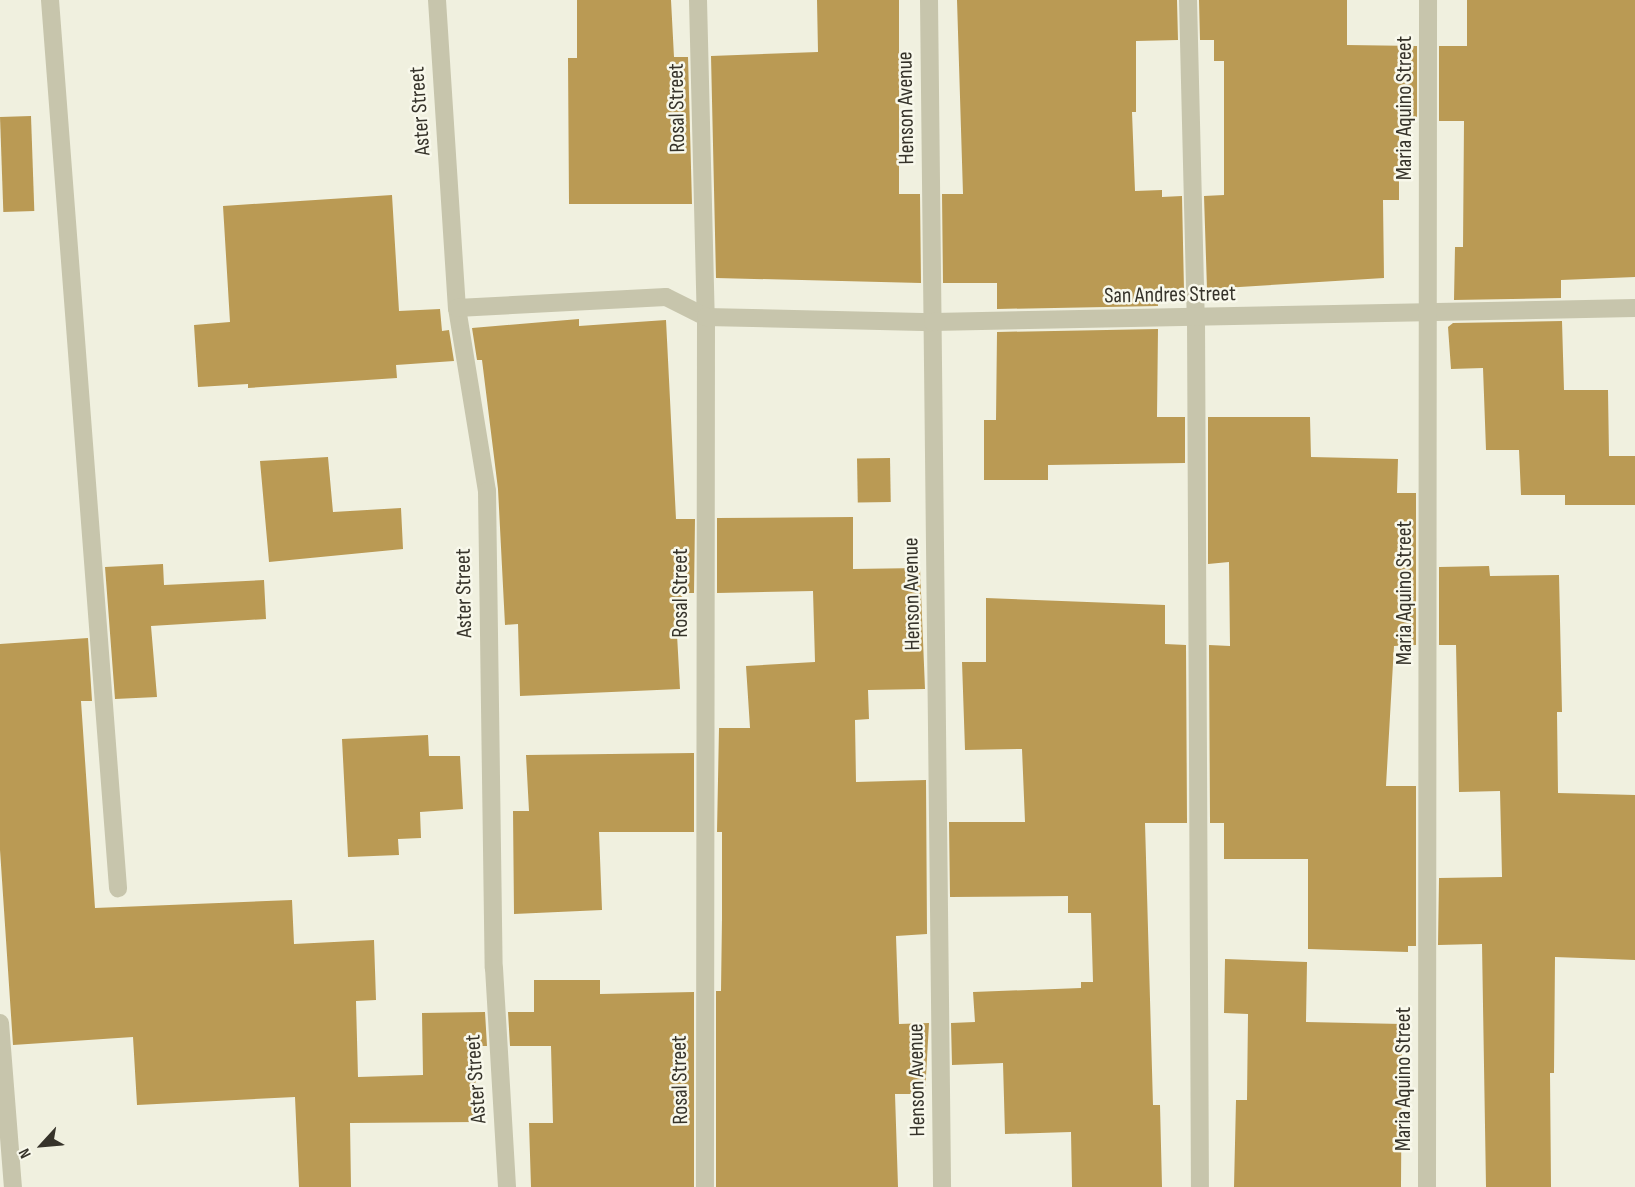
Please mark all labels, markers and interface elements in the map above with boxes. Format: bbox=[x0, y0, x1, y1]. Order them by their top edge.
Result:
street label: Maria Aquino Street bbox=[1392, 36, 1418, 180]
street label: Henson Avenue bbox=[892, 51, 920, 165]
street label: Rosal Street bbox=[663, 63, 691, 153]
street label: Aster Street bbox=[404, 66, 436, 156]
street label: San Andres Street bbox=[1104, 281, 1236, 309]
street label: Maria Aquino Street bbox=[1392, 521, 1418, 665]
street label: Henson Avenue bbox=[898, 537, 926, 651]
street label: Aster Street bbox=[450, 548, 478, 638]
street label: Rosal Street bbox=[668, 548, 694, 638]
street label: Maria Aquino Street bbox=[1391, 1007, 1417, 1151]
street label: Henson Avenue bbox=[903, 1023, 931, 1137]
street label: Aster Street bbox=[460, 1034, 492, 1124]
street label: Rosal Street bbox=[666, 1035, 694, 1125]
north arrow bbox=[12, 1115, 72, 1175]
text: N bbox=[15, 1145, 36, 1161]

